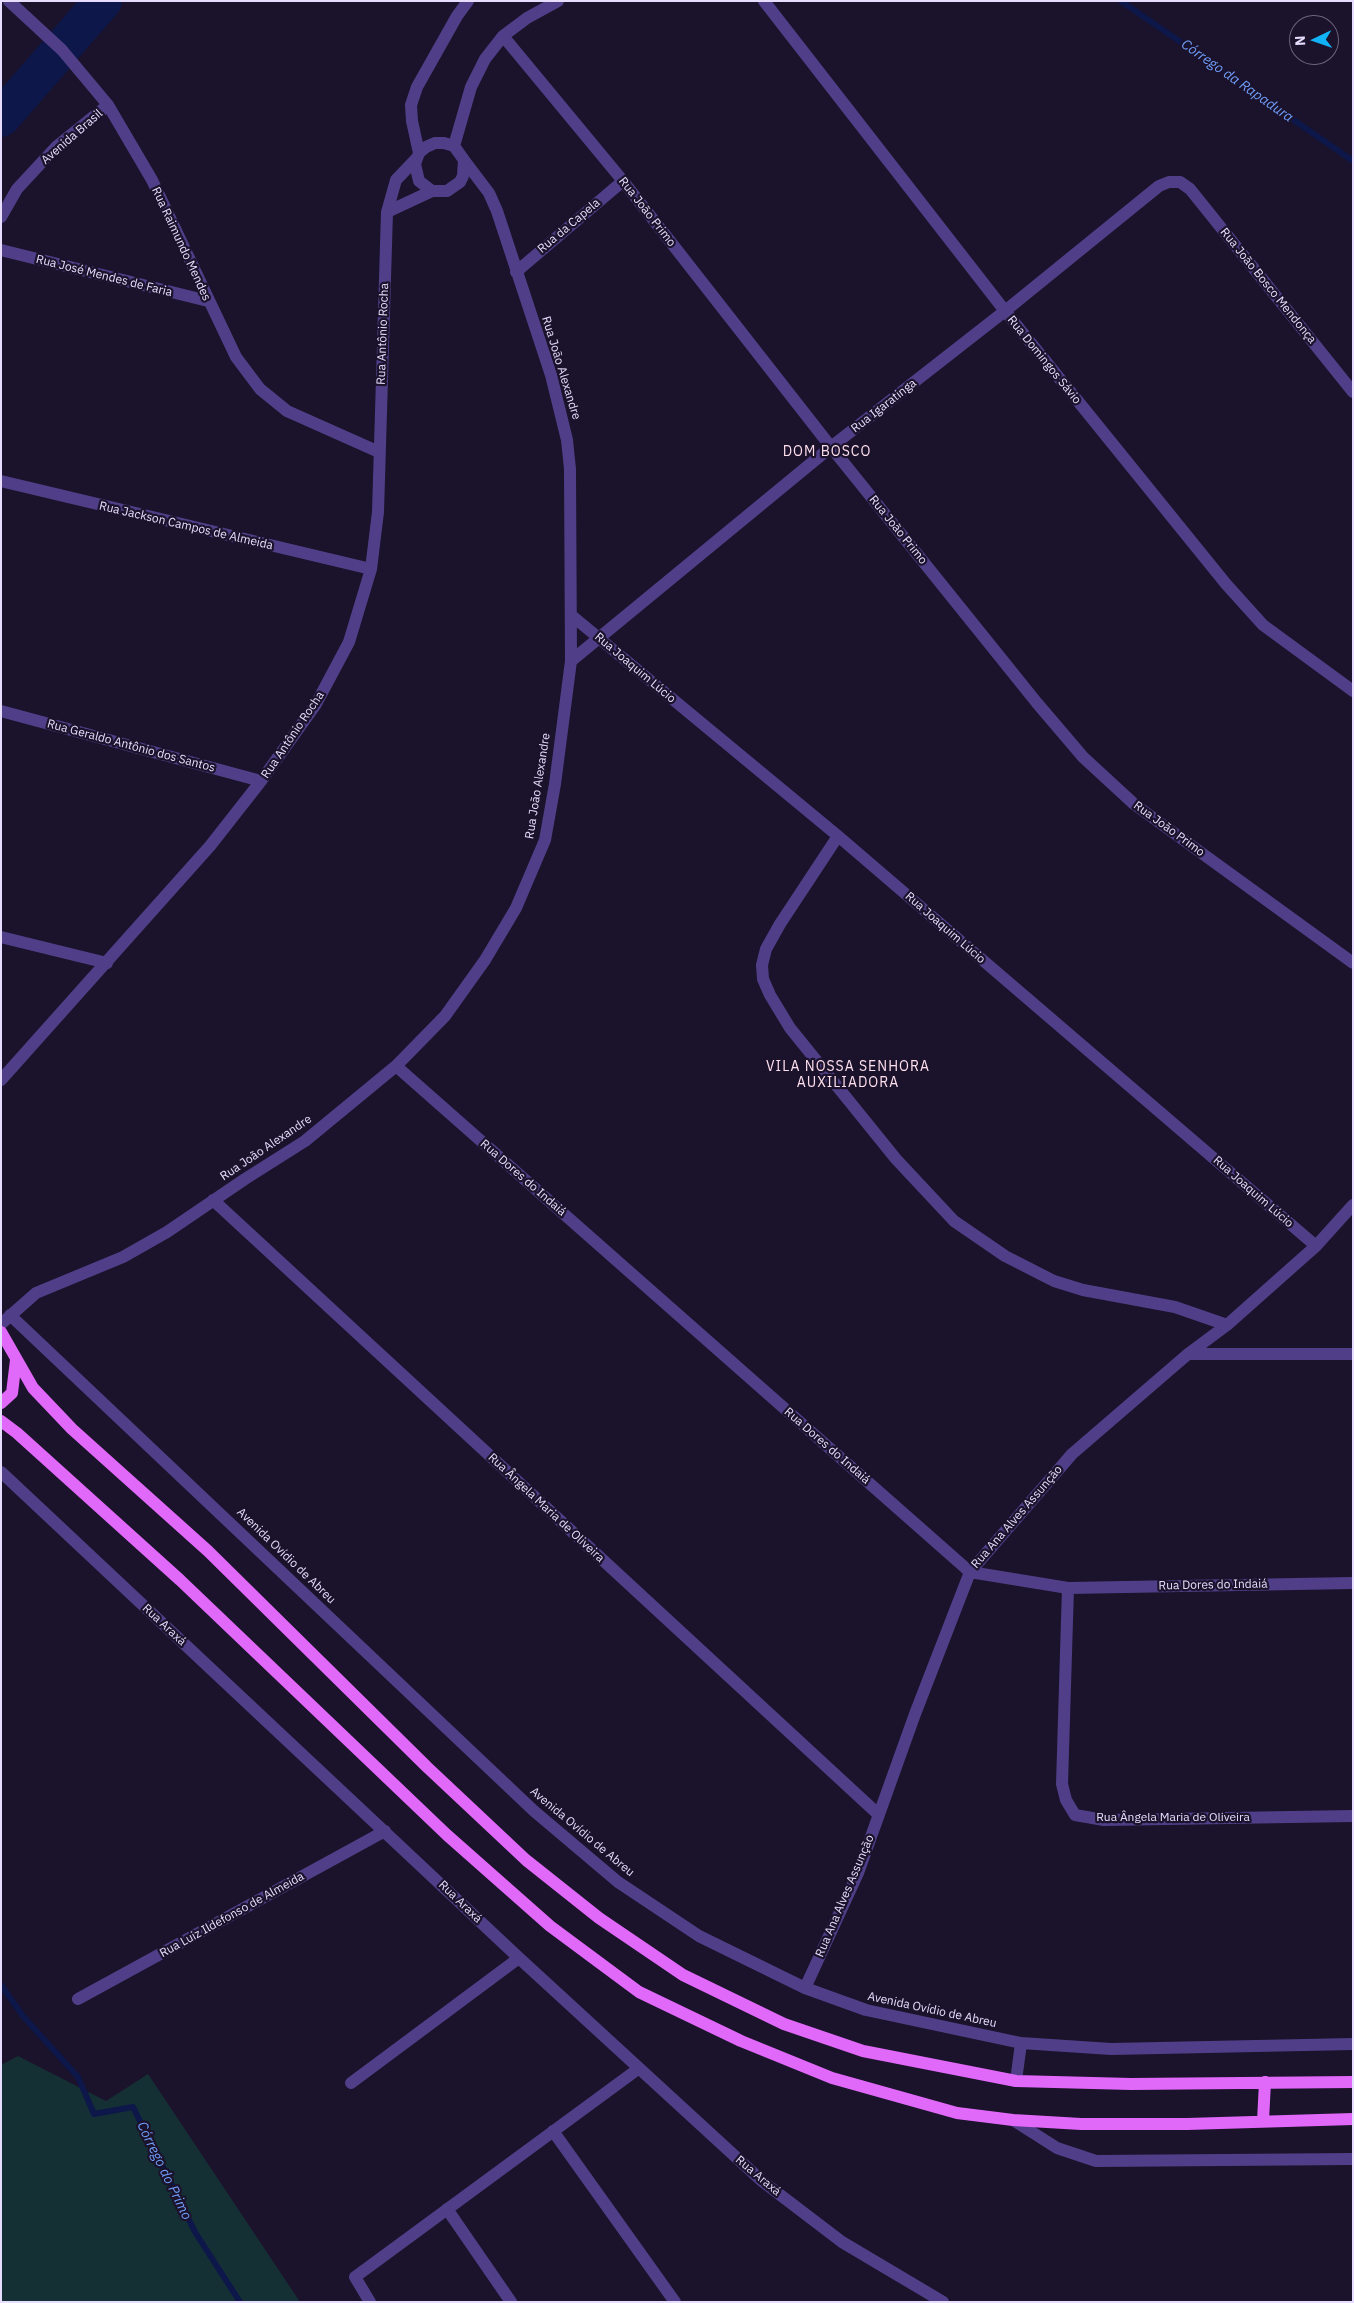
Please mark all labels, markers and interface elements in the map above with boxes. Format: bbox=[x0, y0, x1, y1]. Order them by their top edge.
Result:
north arrow bbox=[1289, 15, 1339, 65]
text: N bbox=[1291, 35, 1309, 46]
water label: Córrego da Rapadura bbox=[1178, 36, 1296, 126]
street label: Avenida Brasil bbox=[38, 106, 106, 168]
street label: Rua João Primo bbox=[615, 174, 679, 250]
street label: Rua Raimundo Mendes bbox=[148, 185, 214, 303]
street label: Rua da Capela bbox=[535, 196, 603, 256]
street label: Rua João Bosco Mendonça bbox=[1217, 225, 1319, 347]
street label: Rua José Mendes de Faria bbox=[34, 252, 174, 300]
street label: Rua Antônio Rocha bbox=[374, 283, 392, 385]
street label: Rua Domingos Sávio bbox=[1004, 313, 1084, 407]
street label: Rua João Alexandre bbox=[538, 315, 584, 421]
street label: Rua Igaratinga bbox=[849, 376, 919, 436]
district label: DOM BOSCO bbox=[782, 444, 872, 460]
street label: Rua João Primo bbox=[866, 493, 930, 567]
street label: Rua Jackson Campos de Almeida bbox=[98, 499, 274, 553]
street label: Rua Joaquim Lúcio bbox=[591, 630, 679, 706]
street label: Rua Antônio Rocha bbox=[259, 689, 327, 781]
street label: Rua Geraldo Antônio dos Santos bbox=[45, 717, 217, 775]
street label: Rua João Alexandre bbox=[523, 732, 553, 840]
street label: Rua João Primo bbox=[1131, 798, 1207, 860]
street label: Rua Joaquim Lúcio bbox=[902, 889, 988, 967]
district label: VILA NOSSA SENHORA AUXILIADORA bbox=[764, 1059, 932, 1092]
street label: Rua João Alexandre bbox=[218, 1112, 314, 1184]
street label: Rua Dores do Indaiá bbox=[477, 1137, 569, 1219]
street label: Rua Joaquim Lúcio bbox=[1210, 1153, 1296, 1231]
street label: Rua Dores do Indaiá bbox=[781, 1405, 873, 1487]
street label: Rua Ângela Maria de Oliveira bbox=[485, 1450, 607, 1566]
street label: Rua Ana Alves Assunção bbox=[968, 1463, 1066, 1571]
street label: Avenida Ovídio de Abreu bbox=[234, 1505, 338, 1607]
street label: Rua Dores do Indaiá bbox=[1158, 1577, 1268, 1593]
street label: Rua Araxá bbox=[139, 1601, 189, 1649]
street label: Avenida Ovídio de Abreu bbox=[527, 1784, 637, 1880]
street label: Rua Ângela Maria de Oliveira bbox=[1096, 1811, 1250, 1825]
street label: Rua Ana Alves Assunção bbox=[813, 1833, 877, 1959]
street label: Rua Luiz Ildefonso de Almeida bbox=[157, 1869, 307, 1961]
street label: Rua Araxá bbox=[435, 1878, 485, 1926]
street label: Avenida Ovídio de Abreu bbox=[866, 1989, 998, 2031]
water label: Córrego do Primo bbox=[133, 2119, 195, 2223]
street label: Rua Araxá bbox=[732, 2153, 784, 2199]

